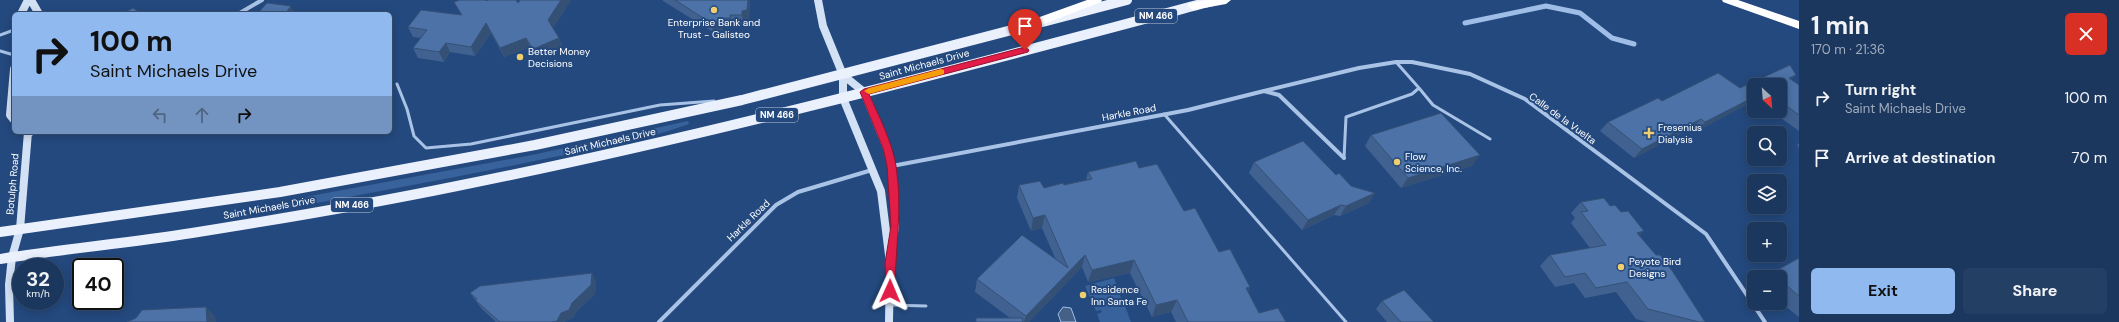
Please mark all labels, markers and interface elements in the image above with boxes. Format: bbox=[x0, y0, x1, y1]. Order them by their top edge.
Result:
marker: Enterprise Bank and Trust - Galisteo bbox=[709, 5, 719, 15]
pin bbox=[1008, 9, 1042, 50]
road number: NM 466 bbox=[1135, 9, 1177, 23]
text: 1 min bbox=[1811, 10, 1869, 41]
button: close bbox=[2065, 13, 2107, 55]
icon: arrive bbox=[1014, 15, 1036, 37]
place label: Enterprise Bank and Trust - Galisteo bbox=[668, 16, 760, 41]
text: 100 m bbox=[90, 23, 173, 60]
icon: right bbox=[24, 28, 76, 80]
text: 170 m · 21:36 bbox=[1811, 41, 1885, 58]
place label: Better Money Decisions bbox=[528, 45, 591, 70]
street label: Saint Michaels Drive bbox=[878, 46, 971, 83]
marker: Better Money Decisions bbox=[515, 52, 525, 62]
text: Saint Michaels Drive bbox=[90, 59, 257, 83]
north arrow bbox=[1747, 78, 1787, 118]
map controls bbox=[1747, 78, 1787, 310]
text: Turn right bbox=[1845, 80, 1916, 100]
icon: right bbox=[1811, 87, 1833, 109]
text: 100 m bbox=[2064, 88, 2107, 108]
street label: Calle de la Vuelta bbox=[1527, 90, 1599, 147]
text: Saint Michaels Drive bbox=[1845, 100, 1966, 117]
street label: Harkle Road bbox=[1101, 101, 1157, 124]
icon: left bbox=[149, 104, 171, 126]
icon: ahead bbox=[191, 104, 213, 126]
icon: right bbox=[233, 104, 255, 126]
road number: NM 466 bbox=[756, 108, 798, 122]
place label: Fresenius Dialysis bbox=[1658, 121, 1702, 146]
street label: Saint Michaels Drive bbox=[563, 125, 657, 158]
button: search bbox=[1747, 126, 1787, 166]
marker: Fresenius Dialysis bbox=[1643, 127, 1655, 139]
icon: arrive bbox=[1811, 147, 1833, 169]
text: Arrive at destination bbox=[1845, 148, 1996, 168]
text: 70 m bbox=[2072, 148, 2107, 168]
place label: Flow Science, Inc. bbox=[1405, 150, 1462, 175]
street label: Botulph Road bbox=[3, 153, 22, 215]
marker: Flow Science, Inc. bbox=[1392, 157, 1402, 167]
button: layers bbox=[1747, 174, 1787, 214]
street label: Saint Michaels Drive bbox=[222, 193, 316, 222]
street label: Harkle Road bbox=[724, 197, 773, 244]
road number: NM 466 bbox=[331, 198, 373, 212]
button: + bbox=[1747, 222, 1787, 262]
place label: Peyote Bird Designs bbox=[1629, 255, 1681, 280]
speed limit sign: 40 bbox=[72, 258, 124, 310]
marker: Peyote Bird Designs bbox=[1616, 262, 1626, 272]
text: 32 bbox=[26, 266, 50, 292]
button: Exit bbox=[1811, 268, 1955, 314]
button: Share bbox=[1963, 268, 2107, 314]
position arrow bbox=[869, 270, 911, 312]
button: − bbox=[1747, 270, 1787, 310]
place label: Residence Inn Santa Fe bbox=[1091, 283, 1148, 308]
text: km/h bbox=[26, 287, 50, 300]
marker: Residence Inn Santa Fe bbox=[1078, 290, 1088, 300]

